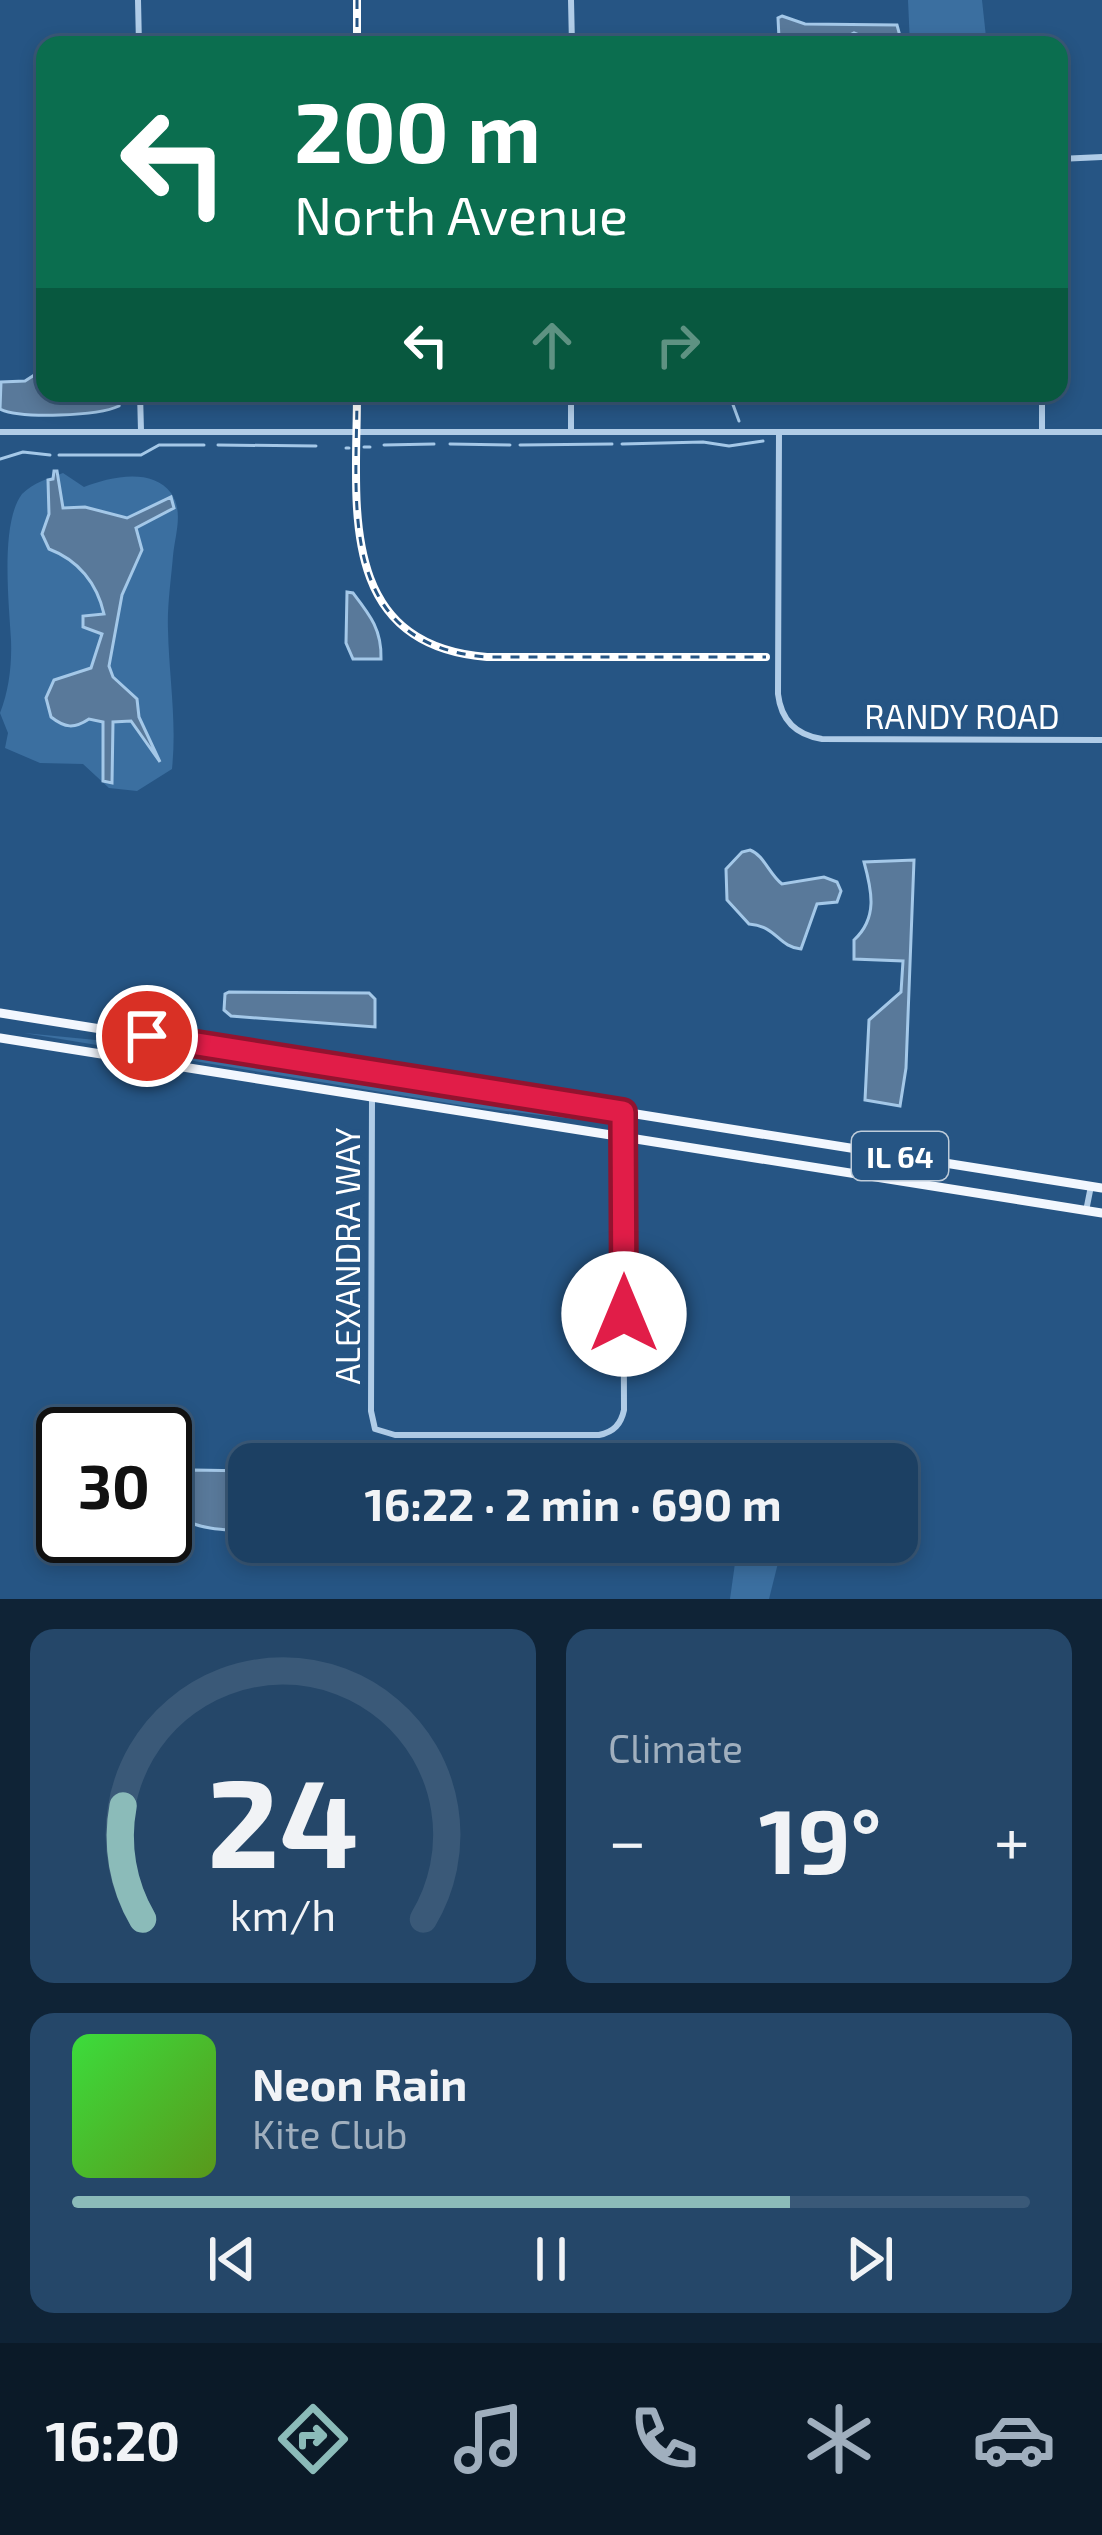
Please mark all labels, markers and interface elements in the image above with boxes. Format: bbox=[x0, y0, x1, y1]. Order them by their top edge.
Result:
text: 200 m bbox=[294, 79, 541, 180]
icon: left bbox=[96, 84, 252, 240]
text: North Avenue bbox=[294, 181, 628, 246]
icon: left bbox=[393, 312, 459, 378]
icon: ahead bbox=[519, 312, 585, 378]
icon: right bbox=[645, 312, 711, 378]
street label: RANDY ROAD bbox=[864, 696, 1060, 736]
pin bbox=[96, 985, 198, 1087]
icon: arrive bbox=[114, 1003, 180, 1069]
street label: ALEXANDRA WAY bbox=[327, 1127, 367, 1384]
road number: IL 64 bbox=[852, 1132, 948, 1180]
position arrow bbox=[561, 1251, 687, 1377]
speed limit sign: 30 bbox=[36, 1407, 192, 1563]
text: 16:22 · 2 min · 690 m bbox=[364, 1476, 782, 1530]
text: Climate bbox=[608, 1724, 743, 1771]
text: 24 bbox=[207, 1743, 359, 1893]
text: 19° bbox=[759, 1784, 882, 1892]
text: − bbox=[608, 1799, 647, 1878]
text: + bbox=[994, 1799, 1030, 1878]
text: km/h bbox=[230, 1888, 336, 1940]
text: Neon Rain bbox=[252, 2056, 467, 2110]
text: Kite Club bbox=[252, 2110, 408, 2157]
icon: previous bbox=[199, 2226, 265, 2292]
icon: pause bbox=[518, 2226, 584, 2292]
icon: next bbox=[837, 2226, 903, 2292]
icon: directions bbox=[271, 2397, 355, 2481]
icon: music bbox=[447, 2397, 531, 2481]
icon: phone bbox=[622, 2397, 706, 2481]
icon: climate bbox=[797, 2397, 881, 2481]
icon: car bbox=[972, 2397, 1056, 2481]
text: 16:20 bbox=[46, 2407, 180, 2472]

